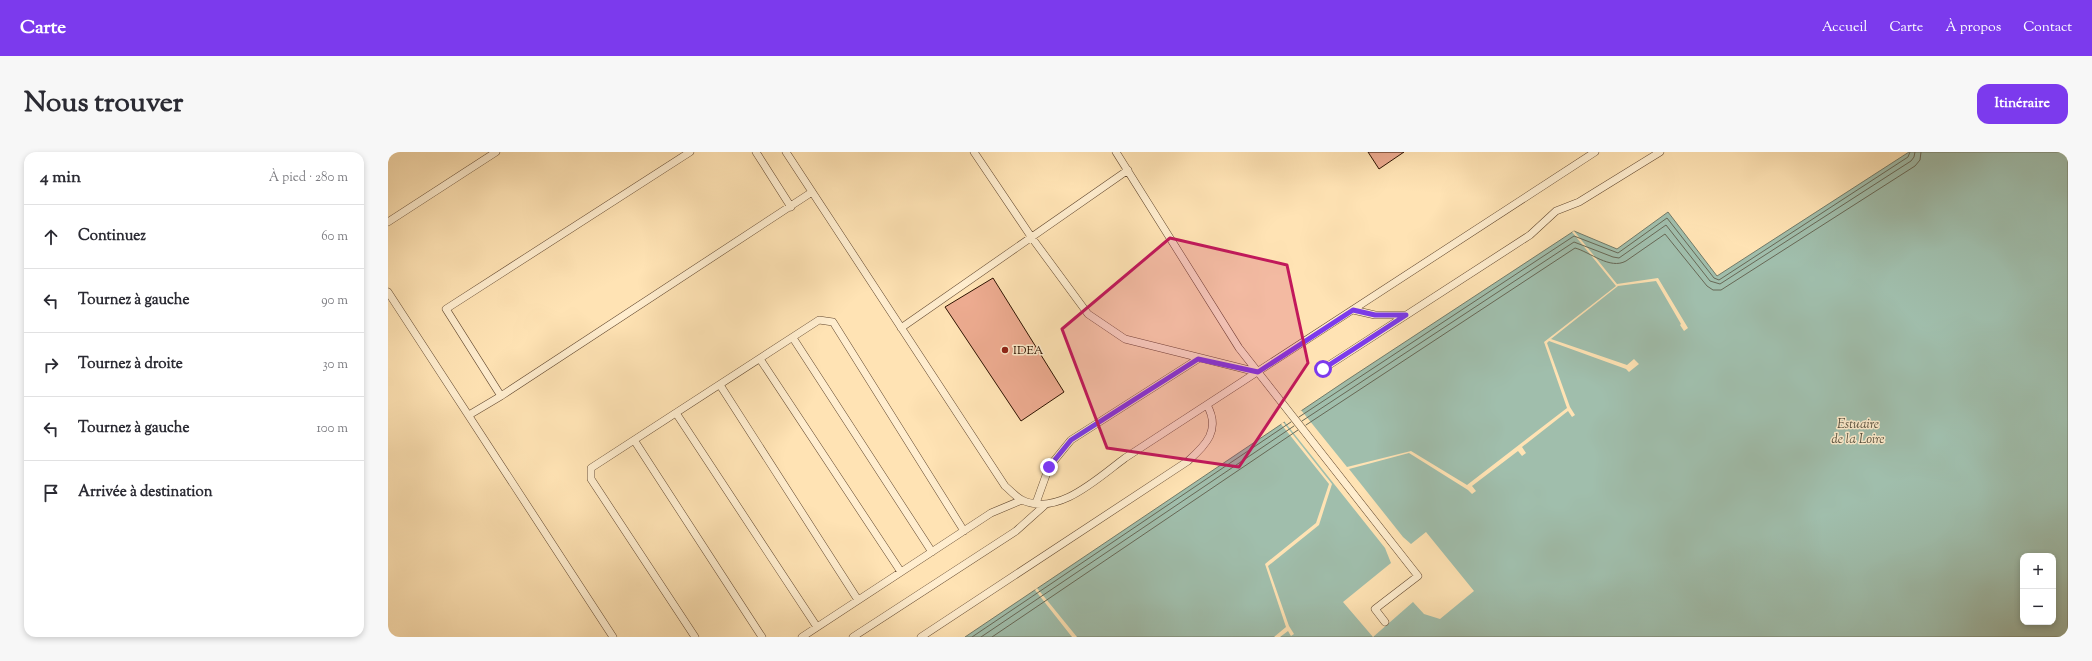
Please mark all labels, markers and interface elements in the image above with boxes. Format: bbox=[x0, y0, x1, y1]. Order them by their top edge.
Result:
text: Carte bbox=[20, 15, 66, 42]
text: Accueil bbox=[1822, 18, 1867, 38]
text: Carte bbox=[1889, 18, 1923, 38]
text: À propos bbox=[1945, 18, 2001, 38]
text: Contact bbox=[2023, 18, 2072, 38]
text: Nous trouver bbox=[24, 84, 183, 124]
button: Itinéraire bbox=[1977, 84, 2068, 124]
text: 4 min bbox=[40, 166, 81, 190]
text: À pied · 280 m bbox=[269, 169, 348, 187]
icon: ahead bbox=[40, 226, 62, 248]
text: Continuez bbox=[78, 226, 146, 247]
text: 60 m bbox=[321, 228, 348, 246]
icon: left bbox=[40, 290, 62, 312]
text: Tournez à gauche bbox=[78, 290, 189, 311]
text: 90 m bbox=[321, 292, 348, 310]
place label: IDEA bbox=[1013, 342, 1044, 360]
marker: IDEA bbox=[1000, 345, 1010, 355]
icon: right bbox=[40, 354, 62, 376]
text: Tournez à droite bbox=[78, 354, 183, 375]
text: 30 m bbox=[322, 356, 348, 374]
route start bbox=[1314, 360, 1332, 378]
water label: Estuaire de la Loire bbox=[1831, 416, 1885, 449]
icon: left bbox=[40, 418, 62, 440]
text: Tournez à gauche bbox=[78, 418, 189, 439]
text: 100 m bbox=[316, 420, 348, 438]
route end bbox=[1040, 458, 1058, 476]
icon: arrive bbox=[40, 482, 62, 504]
text: Arrivée à destination bbox=[78, 482, 213, 503]
map controls bbox=[2020, 553, 2056, 625]
button: + bbox=[2020, 553, 2056, 589]
button: − bbox=[2020, 589, 2056, 625]

